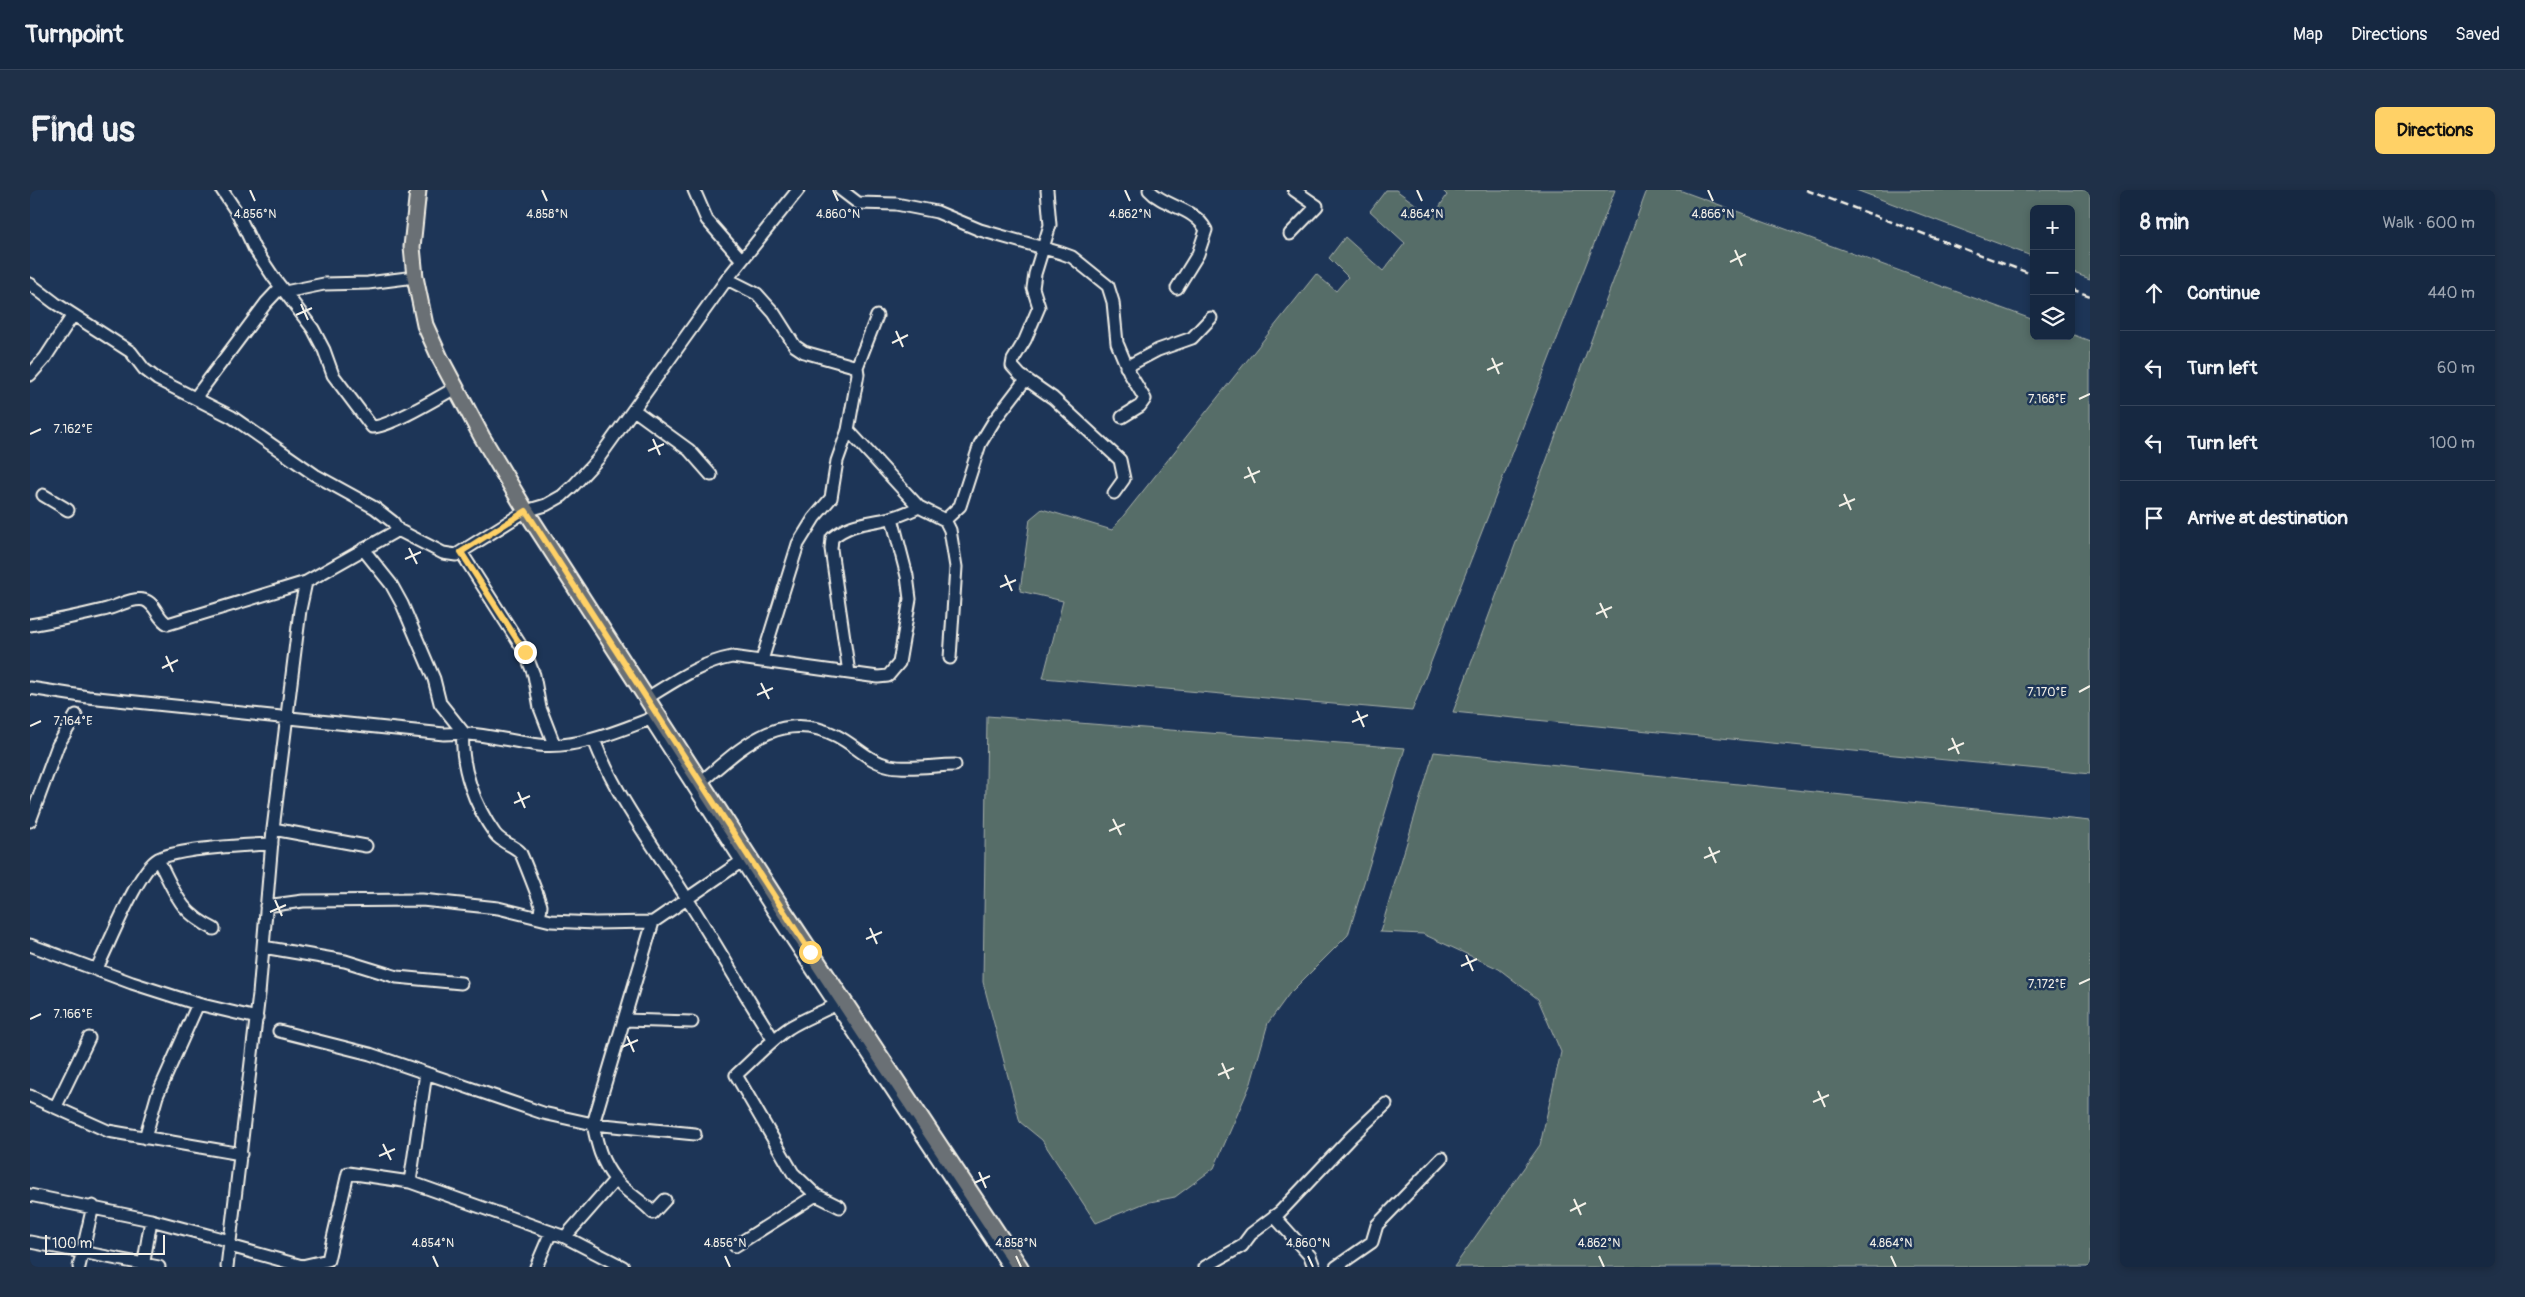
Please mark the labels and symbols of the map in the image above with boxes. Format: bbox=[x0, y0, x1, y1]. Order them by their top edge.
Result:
text: 4.856°N bbox=[234, 207, 276, 222]
text: 4.858°N bbox=[526, 207, 568, 222]
text: 4.860°N bbox=[816, 207, 860, 222]
text: 4.862°N bbox=[1109, 207, 1151, 222]
text: 4.864°N bbox=[1401, 207, 1443, 222]
text: 4.866°N bbox=[1692, 207, 1734, 222]
text: 7.168°E bbox=[2028, 392, 2066, 407]
text: 7.162°E bbox=[54, 422, 92, 437]
route end bbox=[514, 641, 537, 664]
text: 7.170°E bbox=[2027, 685, 2067, 700]
text: 7.164°E bbox=[53, 714, 93, 729]
route start bbox=[799, 941, 822, 964]
text: 7.172°E bbox=[2028, 977, 2066, 992]
text: 7.166°E bbox=[53, 1007, 93, 1022]
scale bar bbox=[45, 1232, 165, 1255]
text: 4.854°N bbox=[412, 1236, 454, 1251]
text: 4.856°N bbox=[704, 1236, 746, 1251]
text: 4.858°N bbox=[995, 1236, 1037, 1251]
text: 4.860°N bbox=[1286, 1236, 1330, 1251]
text: 4.862°N bbox=[1578, 1236, 1620, 1251]
text: 4.864°N bbox=[1870, 1236, 1912, 1251]

